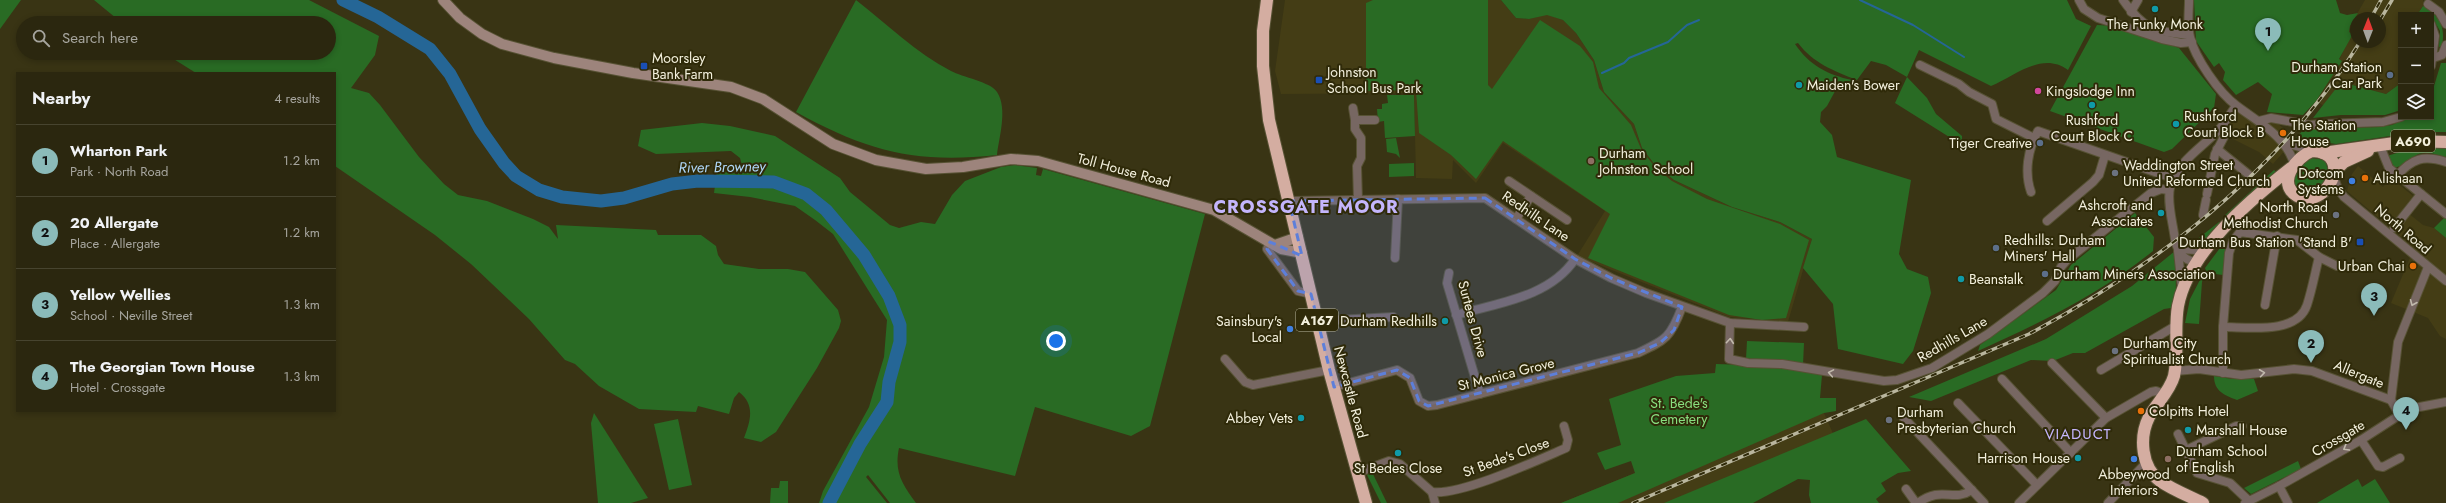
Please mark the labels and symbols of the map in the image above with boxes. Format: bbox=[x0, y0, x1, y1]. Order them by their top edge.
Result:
marker: The Funky Monk bbox=[2150, 4, 2160, 14]
north arrow bbox=[2350, 12, 2386, 48]
place label: The Funky Monk bbox=[2107, 14, 2204, 34]
pin: 1 bbox=[2255, 18, 2281, 51]
place label: Moorsley Bank Farm bbox=[652, 48, 713, 84]
place label: Durham Station Car Park bbox=[2291, 57, 2383, 93]
marker: Moorsley Bank Farm bbox=[639, 61, 649, 71]
place label: Johnston School Bus Park bbox=[1325, 62, 1422, 98]
marker: Durham Station Car Park bbox=[2385, 70, 2395, 80]
marker: Johnston School Bus Park bbox=[1314, 75, 1324, 85]
place label: Maiden's Bower bbox=[1807, 75, 1900, 95]
marker: Maiden's Bower bbox=[1794, 80, 1804, 90]
place label: Kingslodge Inn bbox=[2046, 81, 2135, 101]
marker: Kingslodge Inn bbox=[2033, 86, 2043, 96]
marker: Rushford Court Block C bbox=[2087, 100, 2097, 110]
place label: Rushford Court Block B bbox=[2184, 106, 2265, 142]
place label: Rushford Court Block C bbox=[2051, 110, 2133, 146]
place label: The Station House bbox=[2291, 115, 2356, 151]
marker: Rushford Court Block B bbox=[2171, 119, 2181, 129]
marker: The Station House bbox=[2278, 128, 2288, 138]
road number: A690 bbox=[2391, 130, 2435, 152]
place label: Tiger Creative bbox=[1949, 133, 2032, 153]
marker: Tiger Creative bbox=[2035, 138, 2045, 148]
place label: Durham Johnston School bbox=[1597, 143, 1693, 179]
street label: Toll House Road bbox=[1075, 148, 1173, 192]
water label: River Browney bbox=[678, 155, 767, 179]
place label: Waddington Street United Reformed Church bbox=[2123, 155, 2270, 191]
marker: Durham Johnston School bbox=[1586, 156, 1596, 166]
place label: Dotcom Systems bbox=[2297, 163, 2344, 199]
marker: Waddington Street United Reformed Church bbox=[2110, 168, 2120, 178]
place label: Alishaan bbox=[2373, 168, 2423, 188]
marker: Alishaan bbox=[2360, 173, 2370, 183]
marker: Dotcom Systems bbox=[2347, 176, 2357, 186]
street label: Redhills Lane bbox=[1498, 186, 1574, 246]
district label: CROSSGATE MOOR bbox=[1213, 194, 1399, 220]
place label: Ashcroft and Associates bbox=[2078, 195, 2153, 231]
place label: North Road Methodist Church bbox=[2223, 197, 2328, 233]
street label: North Road bbox=[2370, 199, 2436, 259]
marker: Ashcroft and Associates bbox=[2156, 208, 2166, 218]
marker: North Road Methodist Church bbox=[2331, 210, 2341, 220]
place label: Redhills: Durham Miners' Hall bbox=[2004, 230, 2105, 266]
place label: Durham Bus Station 'Stand B' bbox=[2179, 232, 2352, 252]
marker: Durham Bus Station 'Stand B' bbox=[2355, 237, 2365, 247]
marker: Redhills: Durham Miners' Hall bbox=[1991, 243, 2001, 253]
place label: Urban Chai bbox=[2338, 256, 2405, 276]
marker: Urban Chai bbox=[2408, 261, 2418, 271]
place label: Durham Miners Association bbox=[2053, 264, 2215, 284]
place label: Beanstalk bbox=[1969, 269, 2024, 289]
marker: Durham Miners Association bbox=[2040, 269, 2050, 279]
marker: Beanstalk bbox=[1956, 274, 1966, 284]
street label: Surtees Drive bbox=[1453, 278, 1493, 360]
pin: 3 bbox=[2361, 283, 2387, 316]
one-way arrow bbox=[2410, 299, 2418, 306]
road number: A167 bbox=[1296, 309, 1338, 331]
place label: Sainsbury's Local bbox=[1216, 311, 1282, 347]
place label: Durham Redhills bbox=[1340, 311, 1437, 331]
street label: Redhills Lane bbox=[1913, 311, 1991, 367]
marker: Durham Redhills bbox=[1440, 316, 1450, 326]
marker: Sainsbury's Local bbox=[1285, 324, 1295, 334]
pin: 2 bbox=[2298, 330, 2324, 363]
your location bbox=[1046, 331, 1066, 351]
place label: Durham City Spiritualist Church bbox=[2123, 333, 2231, 369]
one-way arrow bbox=[1726, 338, 1735, 344]
street label: Newcastle Road bbox=[1329, 344, 1373, 440]
marker: Durham City Spiritualist Church bbox=[2110, 346, 2120, 356]
street label: St Monica Grove bbox=[1456, 352, 1556, 396]
street label: Allergate bbox=[2331, 355, 2387, 393]
one-way arrow bbox=[1827, 369, 1834, 377]
one-way arrow bbox=[2259, 369, 2265, 378]
park label: St. Bede's Cemetery bbox=[1650, 393, 1708, 429]
pin: 4 bbox=[2393, 397, 2419, 430]
place label: Colpitts Hotel bbox=[2149, 401, 2229, 421]
place label: Durham Presbyterian Church bbox=[1897, 402, 2016, 438]
marker: Colpitts Hotel bbox=[2136, 406, 2146, 416]
place label: Abbey Vets bbox=[1226, 408, 1293, 428]
marker: Abbey Vets bbox=[1296, 413, 1306, 423]
marker: Durham Presbyterian Church bbox=[1884, 415, 1894, 425]
street label: Crossgate bbox=[2308, 415, 2368, 461]
place label: Marshall House bbox=[2196, 420, 2287, 440]
district label: VIADUCT bbox=[2045, 423, 2111, 445]
marker: Marshall House bbox=[2183, 425, 2193, 435]
street label: St Bede's Close bbox=[1460, 432, 1552, 482]
place label: Durham School of English bbox=[2176, 441, 2267, 477]
one-way arrow bbox=[2343, 444, 2350, 451]
marker: St Bedes Close bbox=[1393, 448, 1403, 458]
place label: Harrison House bbox=[1977, 448, 2070, 468]
marker: Harrison House bbox=[2073, 453, 2083, 463]
marker: Abbeywood Interiors bbox=[2129, 454, 2139, 464]
marker: Durham School of English bbox=[2163, 454, 2173, 464]
place label: St Bedes Close bbox=[1354, 458, 1442, 478]
place label: Abbeywood Interiors bbox=[2098, 464, 2170, 500]

